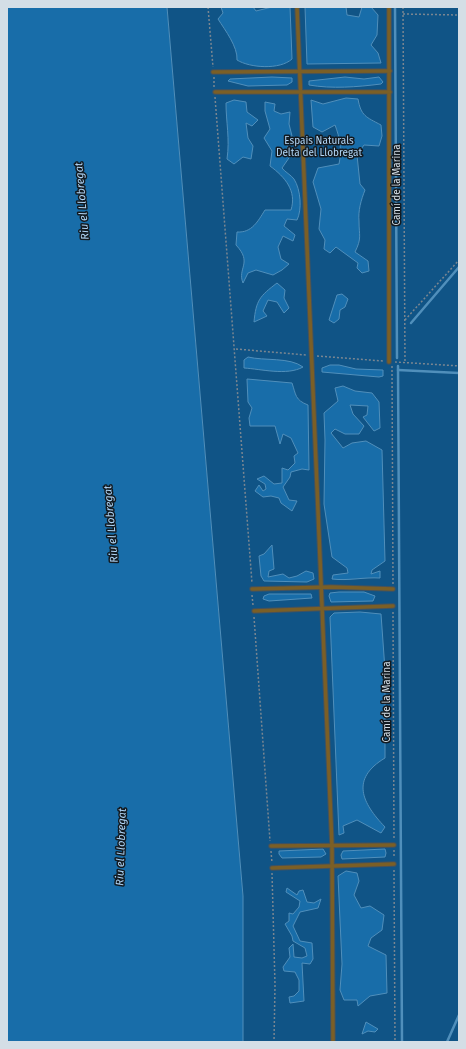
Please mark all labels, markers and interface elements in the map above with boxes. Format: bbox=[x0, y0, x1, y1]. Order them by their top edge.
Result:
park label: Espais Naturals Delta del Llobregat bbox=[276, 135, 362, 159]
street label: Camí de la Marina bbox=[390, 144, 403, 226]
water label: Riu el Llobregat bbox=[72, 162, 92, 240]
water label: Riu el Llobregat bbox=[101, 485, 121, 563]
street label: Camí de la Marina bbox=[380, 661, 393, 743]
water label: Riu el Llobregat bbox=[113, 808, 129, 886]

